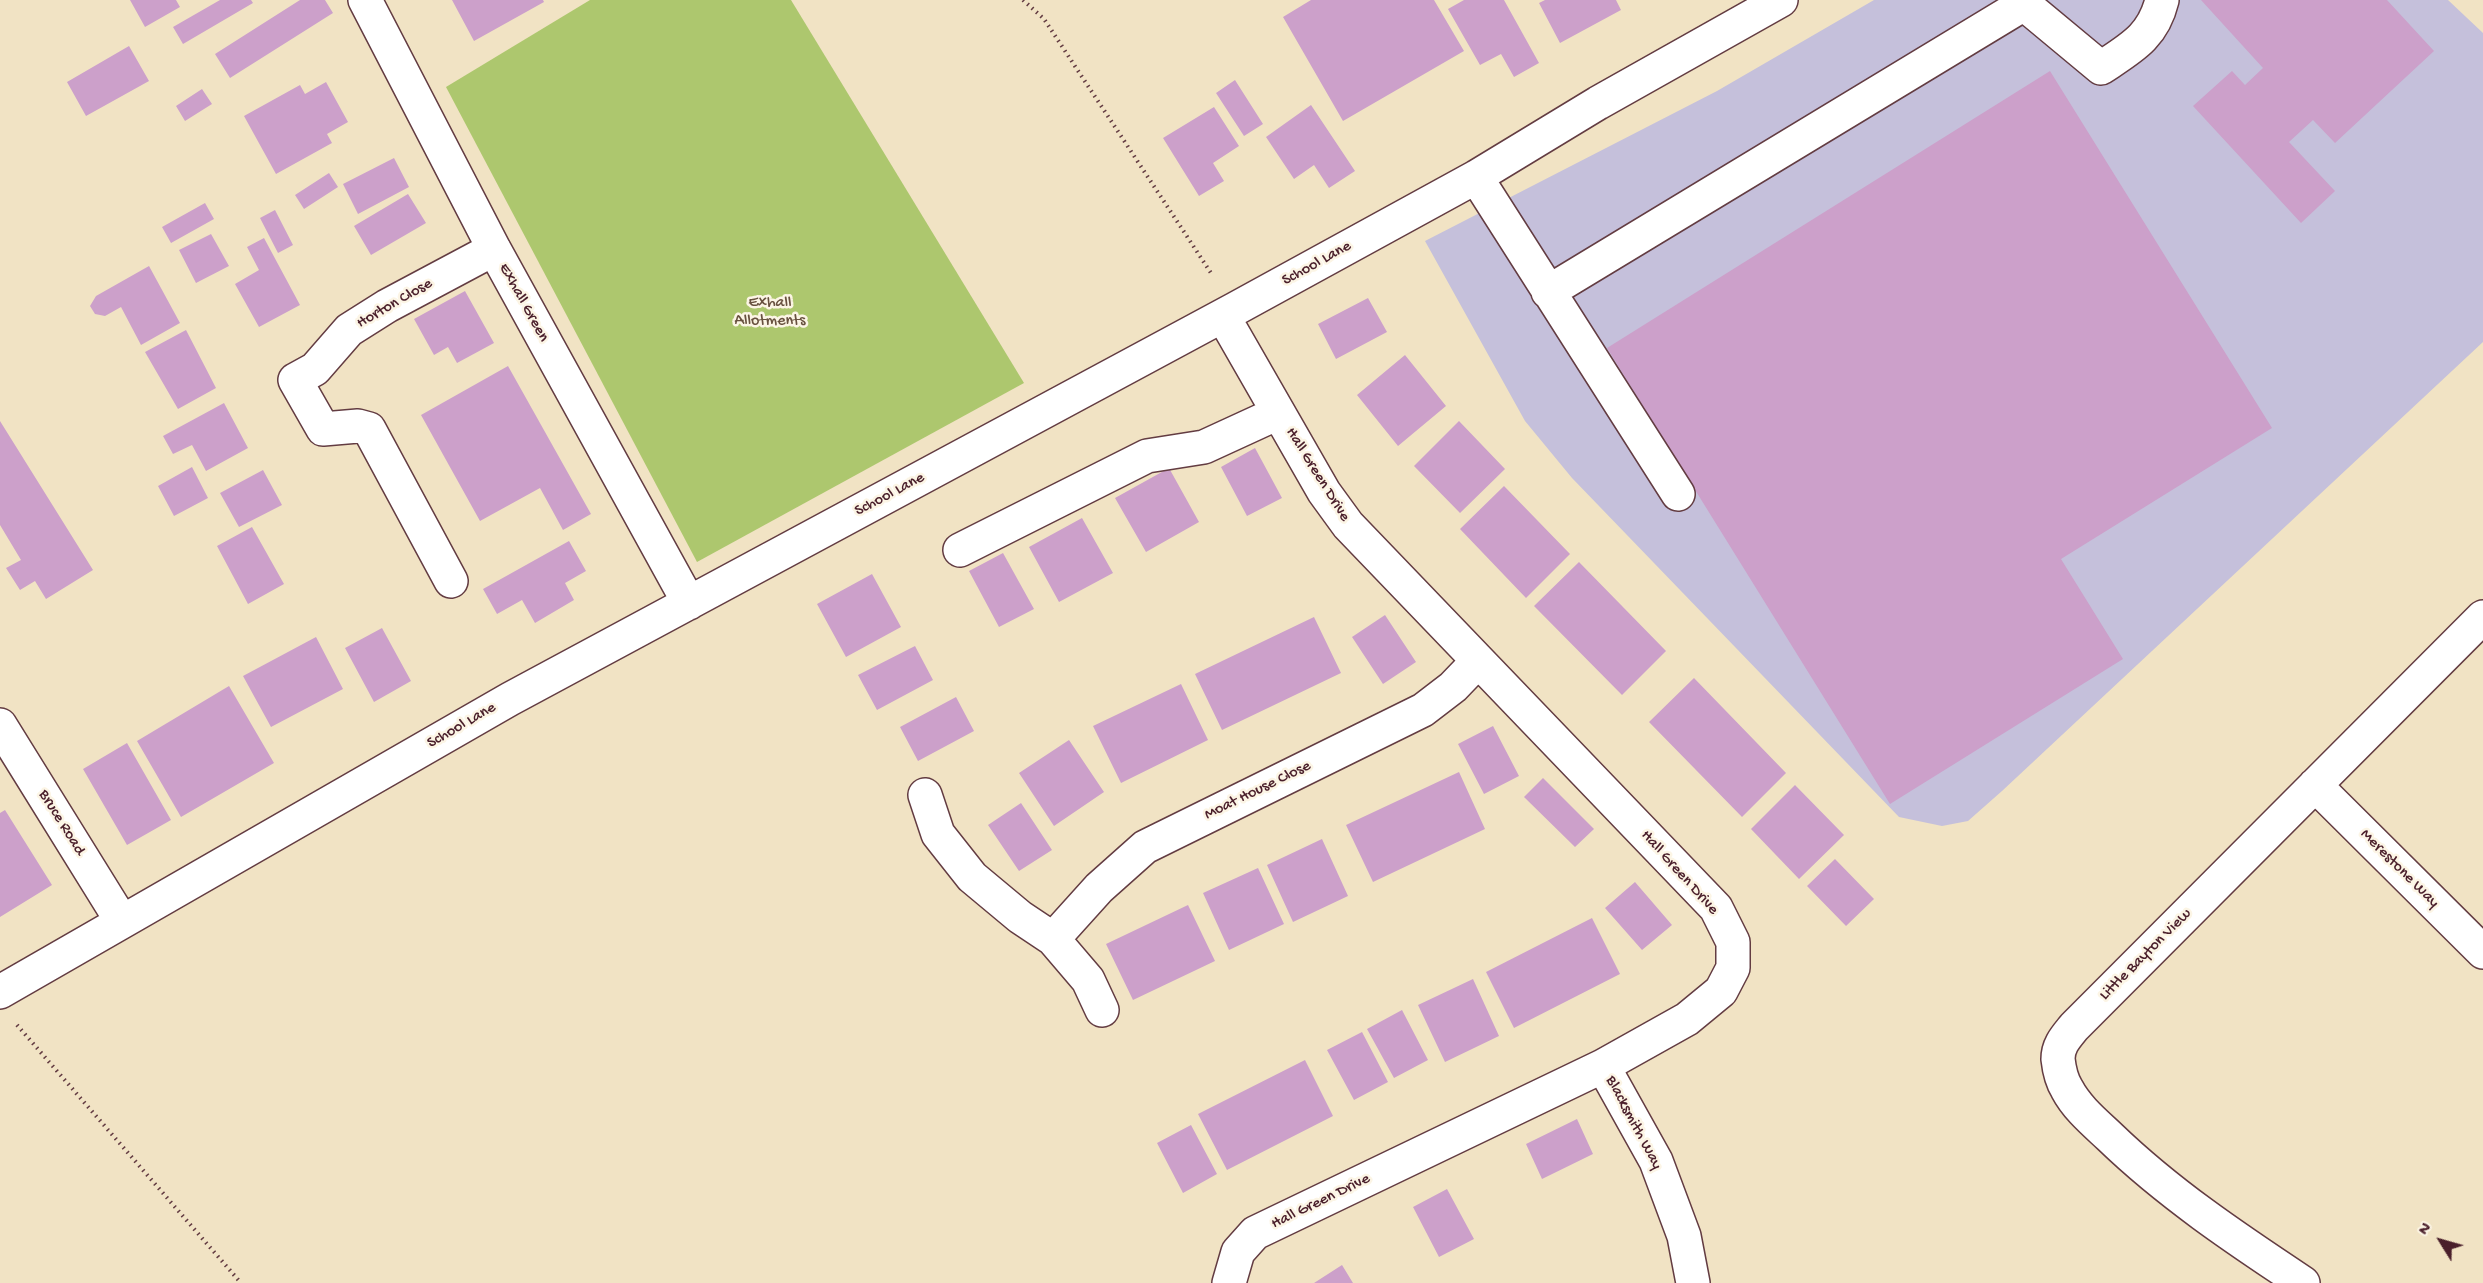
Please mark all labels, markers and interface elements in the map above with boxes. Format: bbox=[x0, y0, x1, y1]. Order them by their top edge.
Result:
street label: School Lane bbox=[1279, 237, 1355, 291]
street label: Exhall Green bbox=[494, 260, 552, 346]
street label: Horton Close bbox=[354, 275, 436, 333]
park label: Exhall Allotments bbox=[735, 294, 805, 332]
street label: Hall Green Drive bbox=[1280, 424, 1354, 526]
street label: School Lane bbox=[852, 469, 928, 521]
street label: School Lane bbox=[424, 699, 500, 753]
street label: Moat House Close bbox=[1202, 757, 1314, 825]
street label: Bruce Road bbox=[33, 787, 89, 859]
street label: Merestone Way bbox=[2355, 825, 2443, 913]
street label: Hall Green Drive bbox=[1636, 827, 1722, 919]
street label: Little Bayton View bbox=[2096, 905, 2196, 1005]
street label: Blacksmith Way bbox=[1600, 1073, 1666, 1173]
street label: Hall Green Drive bbox=[1269, 1170, 1373, 1234]
north arrow bbox=[2411, 1211, 2471, 1271]
text: N bbox=[2415, 1220, 2437, 1240]

